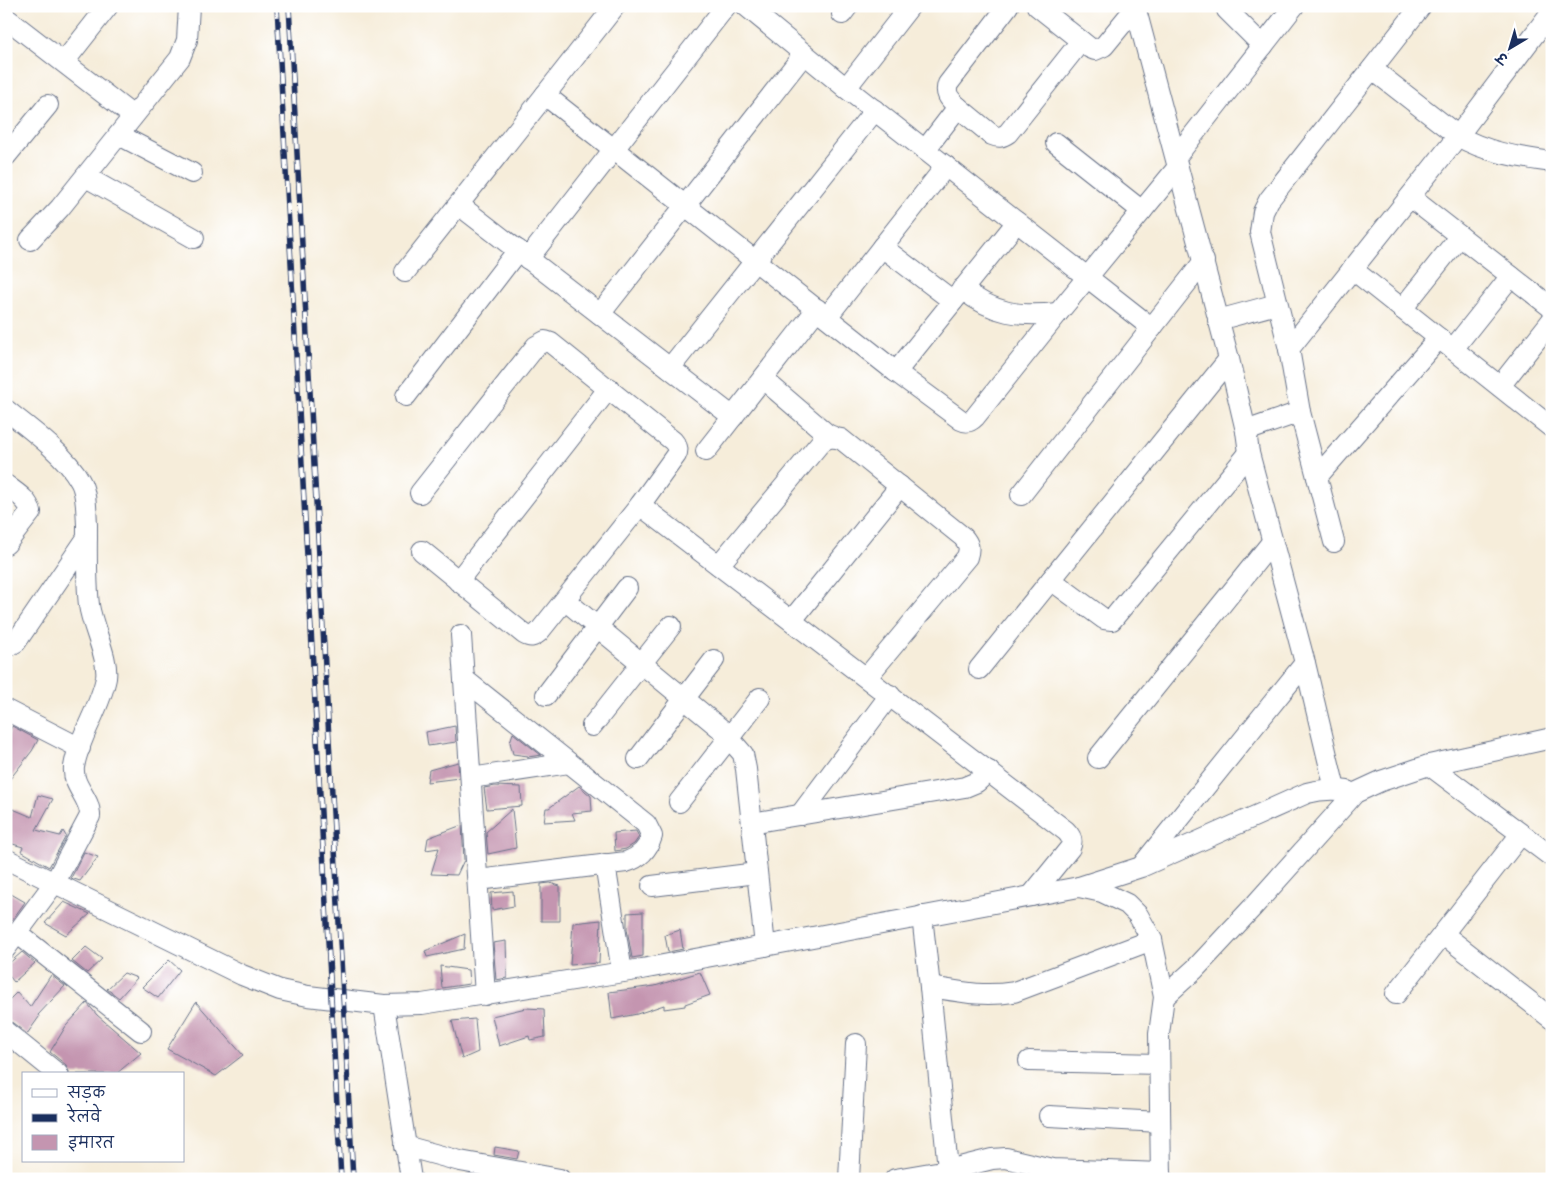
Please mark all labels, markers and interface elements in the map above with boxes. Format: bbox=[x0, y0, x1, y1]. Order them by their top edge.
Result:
north arrow bbox=[1486, 22, 1536, 72]
text: उ bbox=[1492, 46, 1513, 69]
legend bbox=[22, 1072, 185, 1162]
text: सड़क bbox=[67, 1084, 106, 1104]
text: रेलवे bbox=[66, 1103, 102, 1128]
text: इमारत bbox=[68, 1134, 115, 1154]

